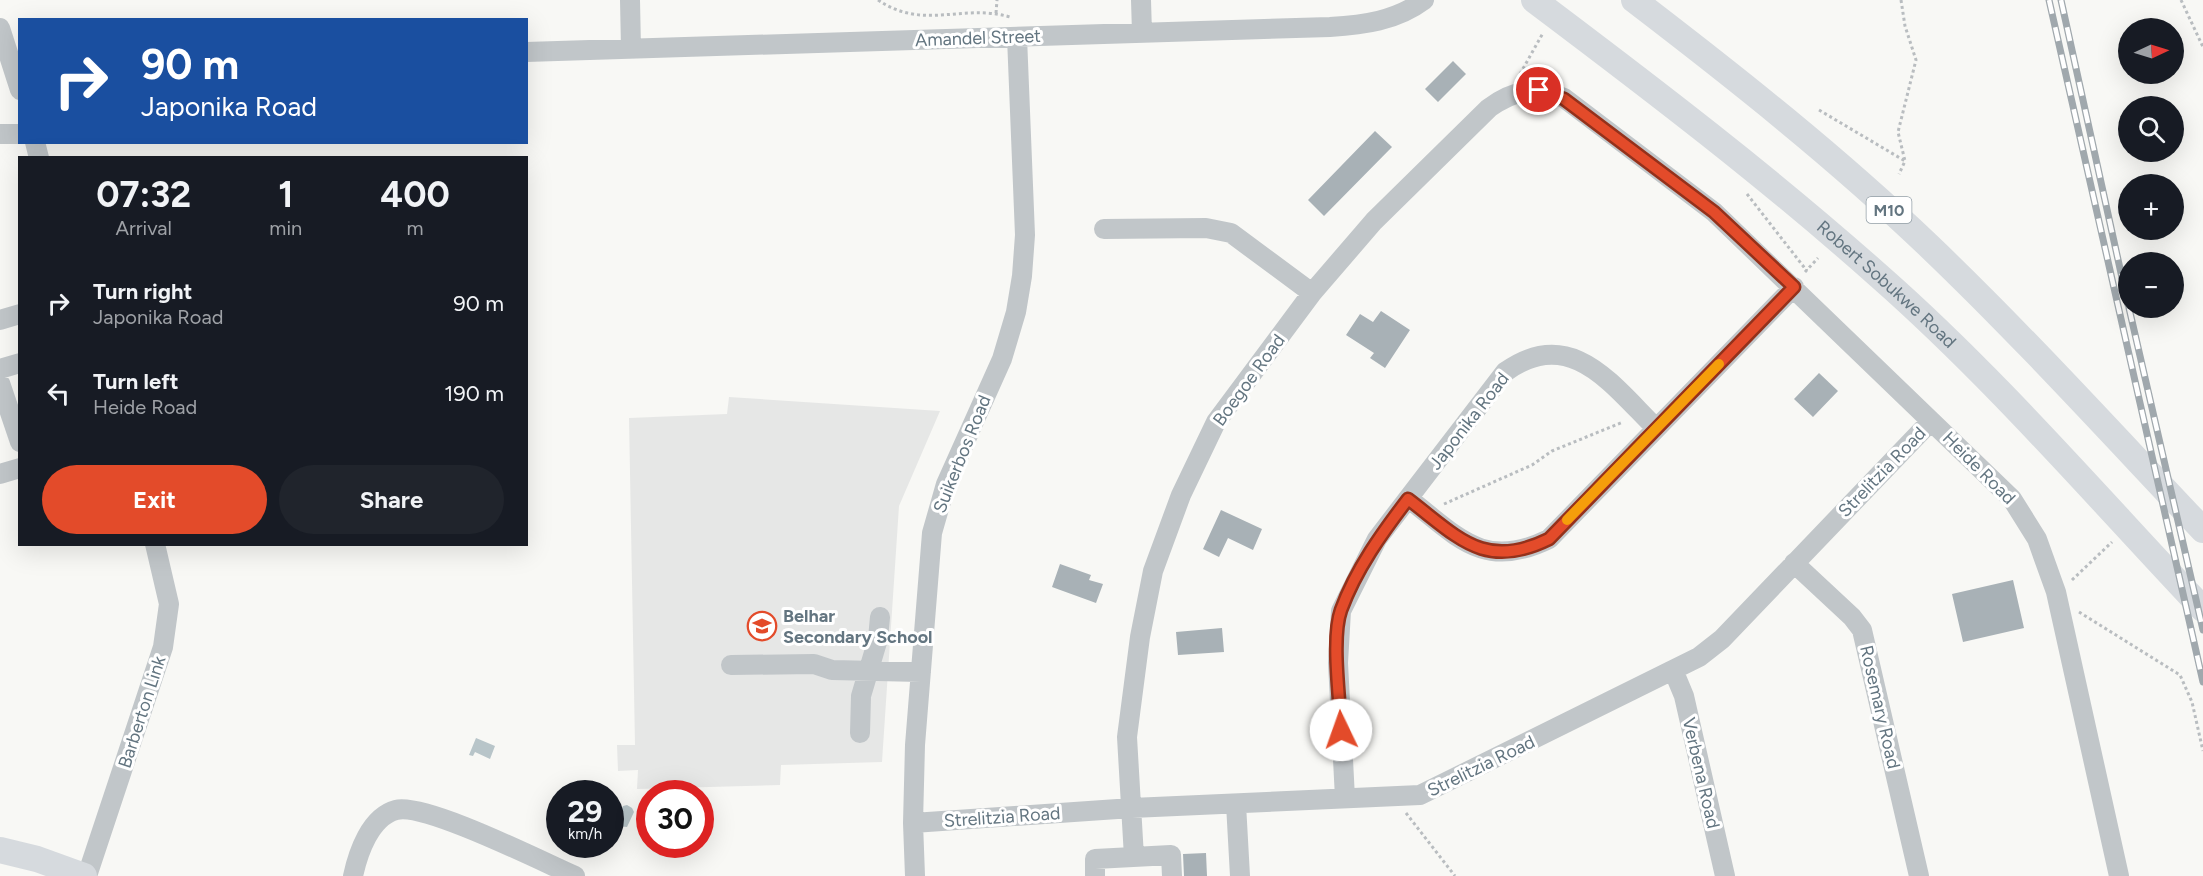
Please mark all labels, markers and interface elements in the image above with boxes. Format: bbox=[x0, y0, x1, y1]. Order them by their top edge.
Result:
north arrow bbox=[2118, 18, 2184, 84]
map controls bbox=[2118, 18, 2184, 318]
street label: Amandel Street bbox=[915, 25, 1041, 51]
text: 90 m bbox=[141, 39, 239, 90]
icon: right bbox=[42, 42, 120, 120]
pin bbox=[1513, 64, 1564, 115]
icon: arrive bbox=[1522, 73, 1555, 106]
text: Japonika Road bbox=[141, 90, 317, 123]
button: search bbox=[2118, 96, 2184, 162]
text: 07:32 bbox=[96, 173, 191, 216]
text: 1 bbox=[278, 173, 293, 216]
text: 400 bbox=[380, 173, 450, 216]
button: + bbox=[2118, 174, 2184, 240]
road number: M10 bbox=[1866, 197, 1912, 223]
text: Arrival bbox=[115, 216, 172, 240]
text: min bbox=[269, 216, 302, 240]
text: m bbox=[407, 216, 424, 240]
street label: Robert Sobukwe Road bbox=[1812, 216, 1961, 353]
button: − bbox=[2118, 252, 2184, 318]
text: Turn right bbox=[93, 278, 192, 305]
icon: right bbox=[42, 287, 75, 320]
text: 90 m bbox=[453, 290, 504, 317]
text: Japonika Road bbox=[93, 305, 223, 329]
street label: Boegoe Road bbox=[1208, 330, 1290, 430]
text: Turn left bbox=[93, 368, 179, 395]
street label: Japonika Road bbox=[1424, 368, 1514, 474]
icon: left bbox=[42, 377, 75, 410]
text: 190 m bbox=[444, 380, 504, 407]
street label: Suikerbos Road bbox=[928, 392, 996, 516]
text: Heide Road bbox=[93, 395, 197, 419]
street label: Strelitzia Road bbox=[1834, 422, 1930, 522]
street label: Heide Road bbox=[1938, 427, 2020, 509]
button: Exit bbox=[42, 465, 267, 534]
button: Share bbox=[279, 465, 504, 534]
place label: Belhar Secondary School bbox=[783, 605, 933, 648]
school or university icon: Belhar Secondary School bbox=[746, 610, 778, 642]
street label: Rosemary Road bbox=[1855, 643, 1905, 771]
street label: Barberton Link bbox=[114, 653, 171, 771]
position arrow bbox=[1309, 698, 1373, 762]
street label: Verbena Road bbox=[1678, 715, 1724, 831]
street label: Strelitzia Road bbox=[1424, 731, 1538, 801]
speed limit sign: 30 bbox=[636, 780, 714, 858]
text: 29 bbox=[568, 793, 602, 830]
street label: Strelitzia Road bbox=[943, 802, 1061, 832]
text: km/h bbox=[568, 825, 602, 843]

